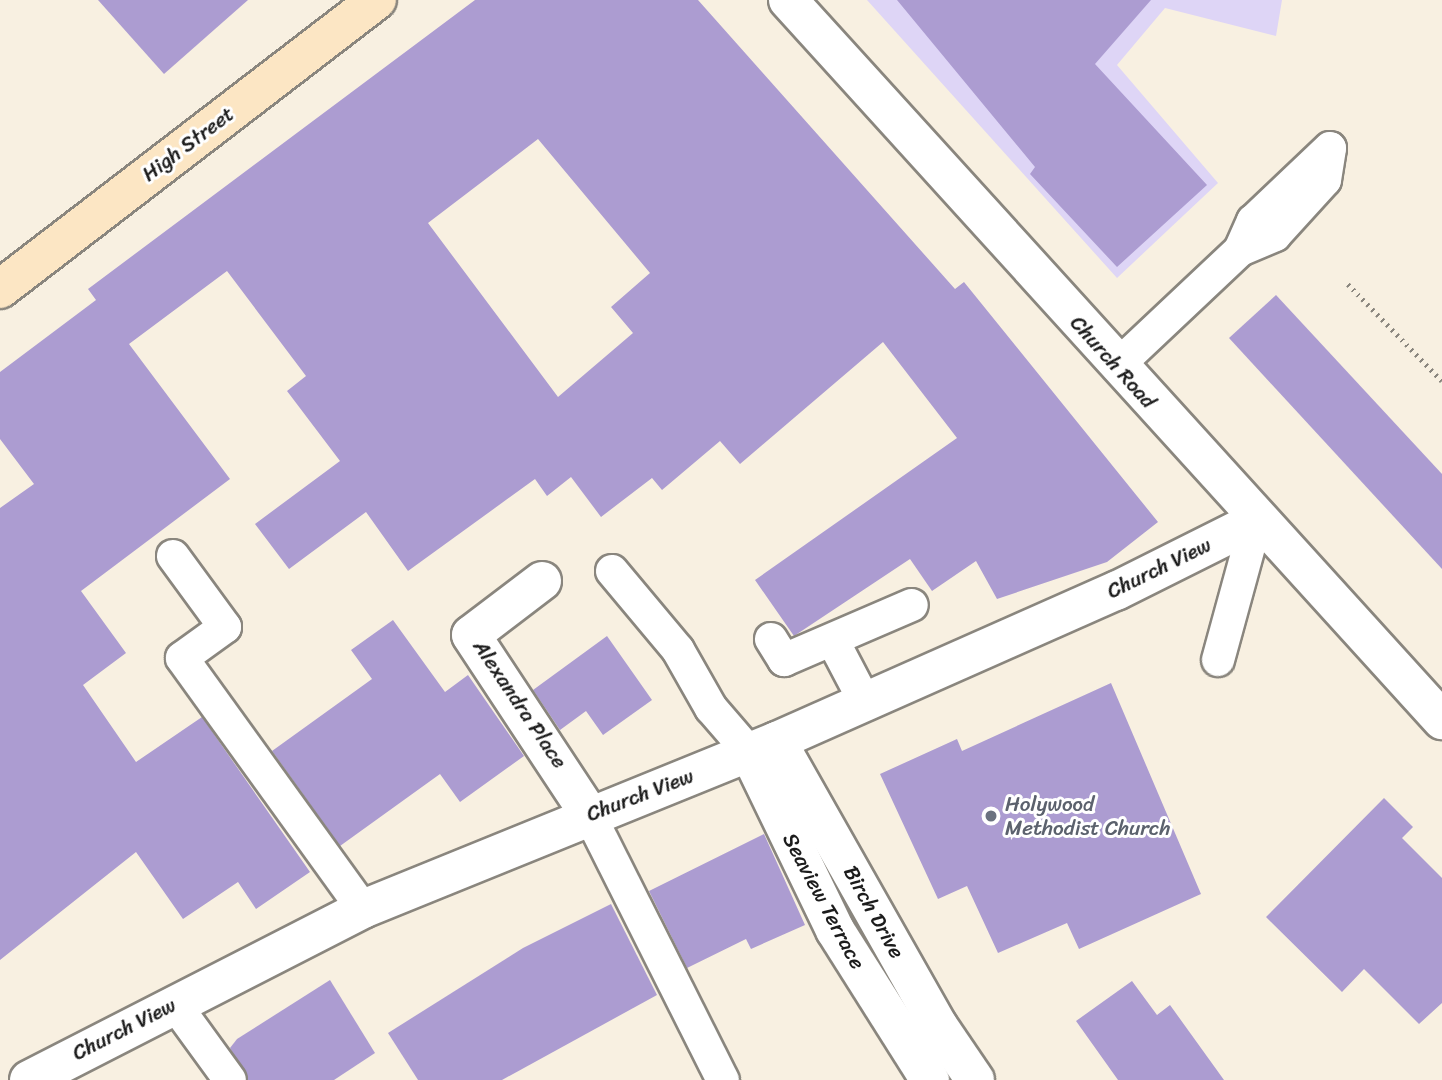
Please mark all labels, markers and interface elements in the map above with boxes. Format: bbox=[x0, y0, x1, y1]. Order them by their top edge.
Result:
street label: High Street bbox=[137, 101, 239, 187]
street label: Church Road bbox=[1065, 310, 1161, 414]
street label: Church View bbox=[1102, 532, 1216, 604]
street label: Alexandra Place bbox=[468, 635, 572, 773]
street label: Church View bbox=[582, 763, 698, 827]
place label: Holywood Methodist Church bbox=[1005, 791, 1170, 841]
marker: Holywood Methodist Church bbox=[983, 808, 999, 824]
street label: Seaview Terrace bbox=[778, 829, 870, 973]
street label: Birch Drive bbox=[838, 861, 910, 963]
street label: Church View bbox=[67, 992, 181, 1066]

